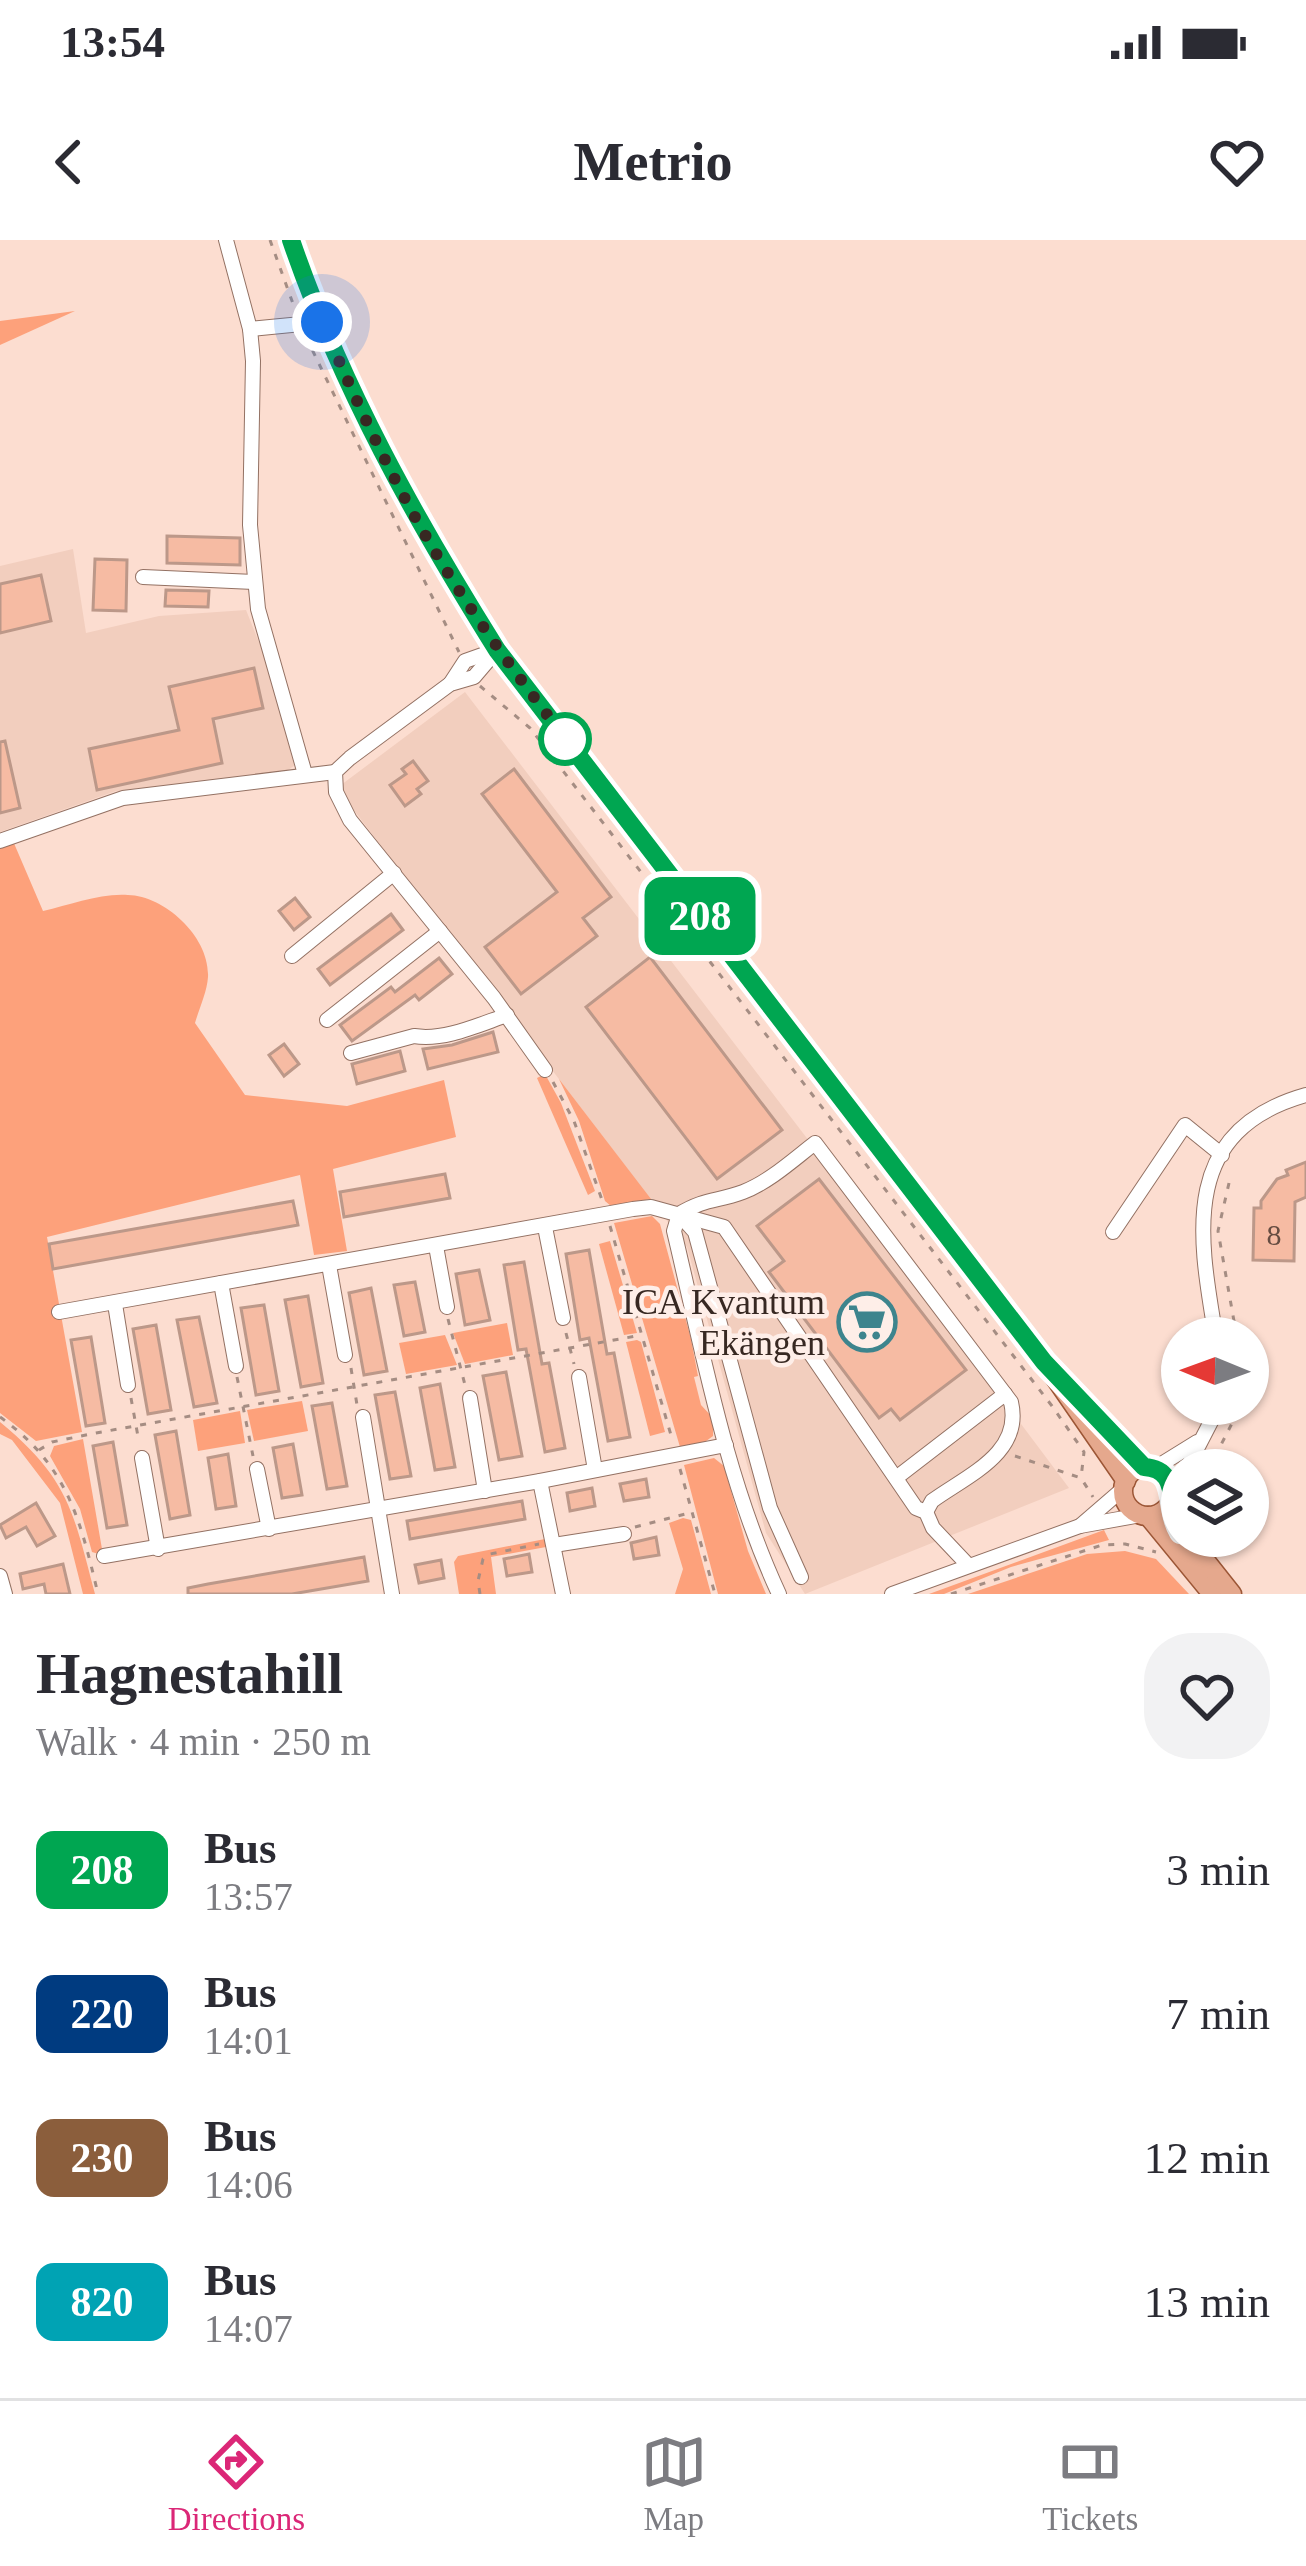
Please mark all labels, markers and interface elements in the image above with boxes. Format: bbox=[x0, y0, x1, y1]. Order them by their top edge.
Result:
text: 13:54 bbox=[60, 17, 165, 67]
icon: back bbox=[36, 129, 102, 195]
icon: heart bbox=[1204, 129, 1270, 195]
text: Metrio bbox=[574, 132, 732, 192]
your location bbox=[292, 292, 352, 352]
unlabelled marker bbox=[540, 714, 590, 764]
line badge: 208 bbox=[631, 877, 769, 955]
text: 208 bbox=[669, 893, 732, 939]
house number: 8 bbox=[1267, 1218, 1282, 1251]
place label: ICA Kvantum Ekängen bbox=[622, 1282, 825, 1363]
supermarket icon: ICA Kvantum Ekängen bbox=[836, 1291, 898, 1353]
north arrow bbox=[1161, 1317, 1269, 1425]
map controls bbox=[1161, 1317, 1269, 1557]
button: layers bbox=[1161, 1449, 1269, 1557]
button: heart bbox=[1144, 1633, 1270, 1759]
text: Hagnestahill bbox=[36, 1642, 343, 1705]
text: Walk · 4 min · 250 m bbox=[36, 1720, 371, 1763]
text: Bus bbox=[204, 1823, 277, 1873]
text: 3 min bbox=[1166, 1845, 1270, 1895]
text: 208 bbox=[71, 1847, 134, 1893]
text: 13:57 bbox=[204, 1875, 293, 1918]
text: Bus bbox=[204, 1967, 277, 2017]
text: 7 min bbox=[1166, 1989, 1270, 2039]
text: 220 bbox=[71, 1991, 134, 2037]
text: 14:01 bbox=[204, 2019, 293, 2062]
text: Bus bbox=[204, 2111, 277, 2161]
text: 12 min bbox=[1144, 2133, 1270, 2183]
text: 230 bbox=[71, 2135, 134, 2181]
text: 14:06 bbox=[204, 2163, 293, 2206]
text: Bus bbox=[204, 2255, 277, 2305]
text: 13 min bbox=[1144, 2277, 1270, 2327]
text: 820 bbox=[71, 2279, 134, 2325]
text: 14:07 bbox=[204, 2307, 293, 2350]
tab: Directions bbox=[168, 2429, 305, 2538]
tab: Map bbox=[641, 2429, 707, 2538]
tab: Tickets bbox=[1042, 2429, 1138, 2538]

